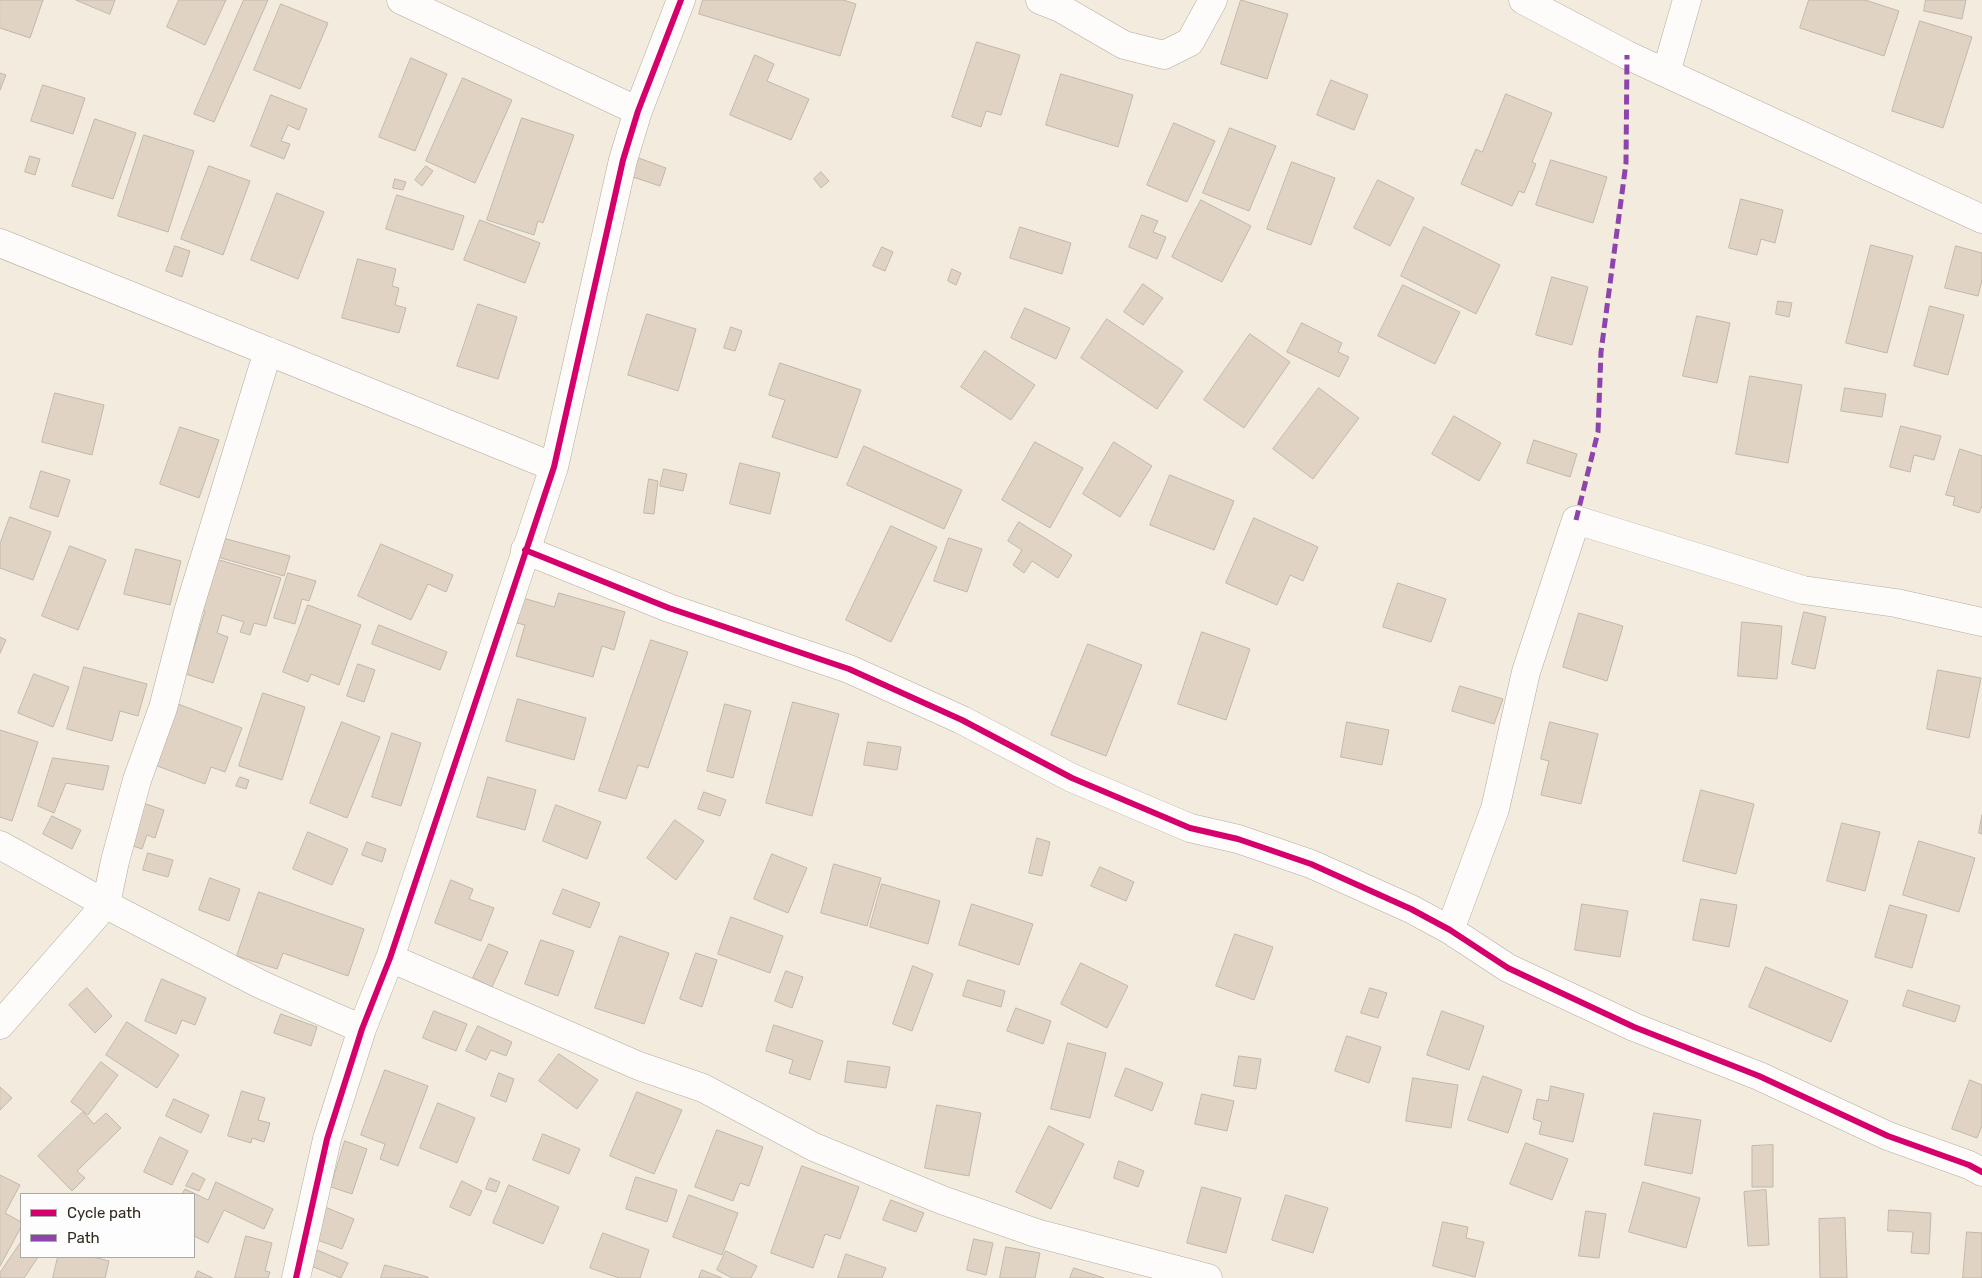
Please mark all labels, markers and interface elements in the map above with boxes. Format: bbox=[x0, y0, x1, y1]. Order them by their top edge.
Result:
legend bbox=[20, 1193, 195, 1258]
text: Cycle path bbox=[67, 1204, 141, 1222]
text: Path bbox=[67, 1229, 100, 1247]

